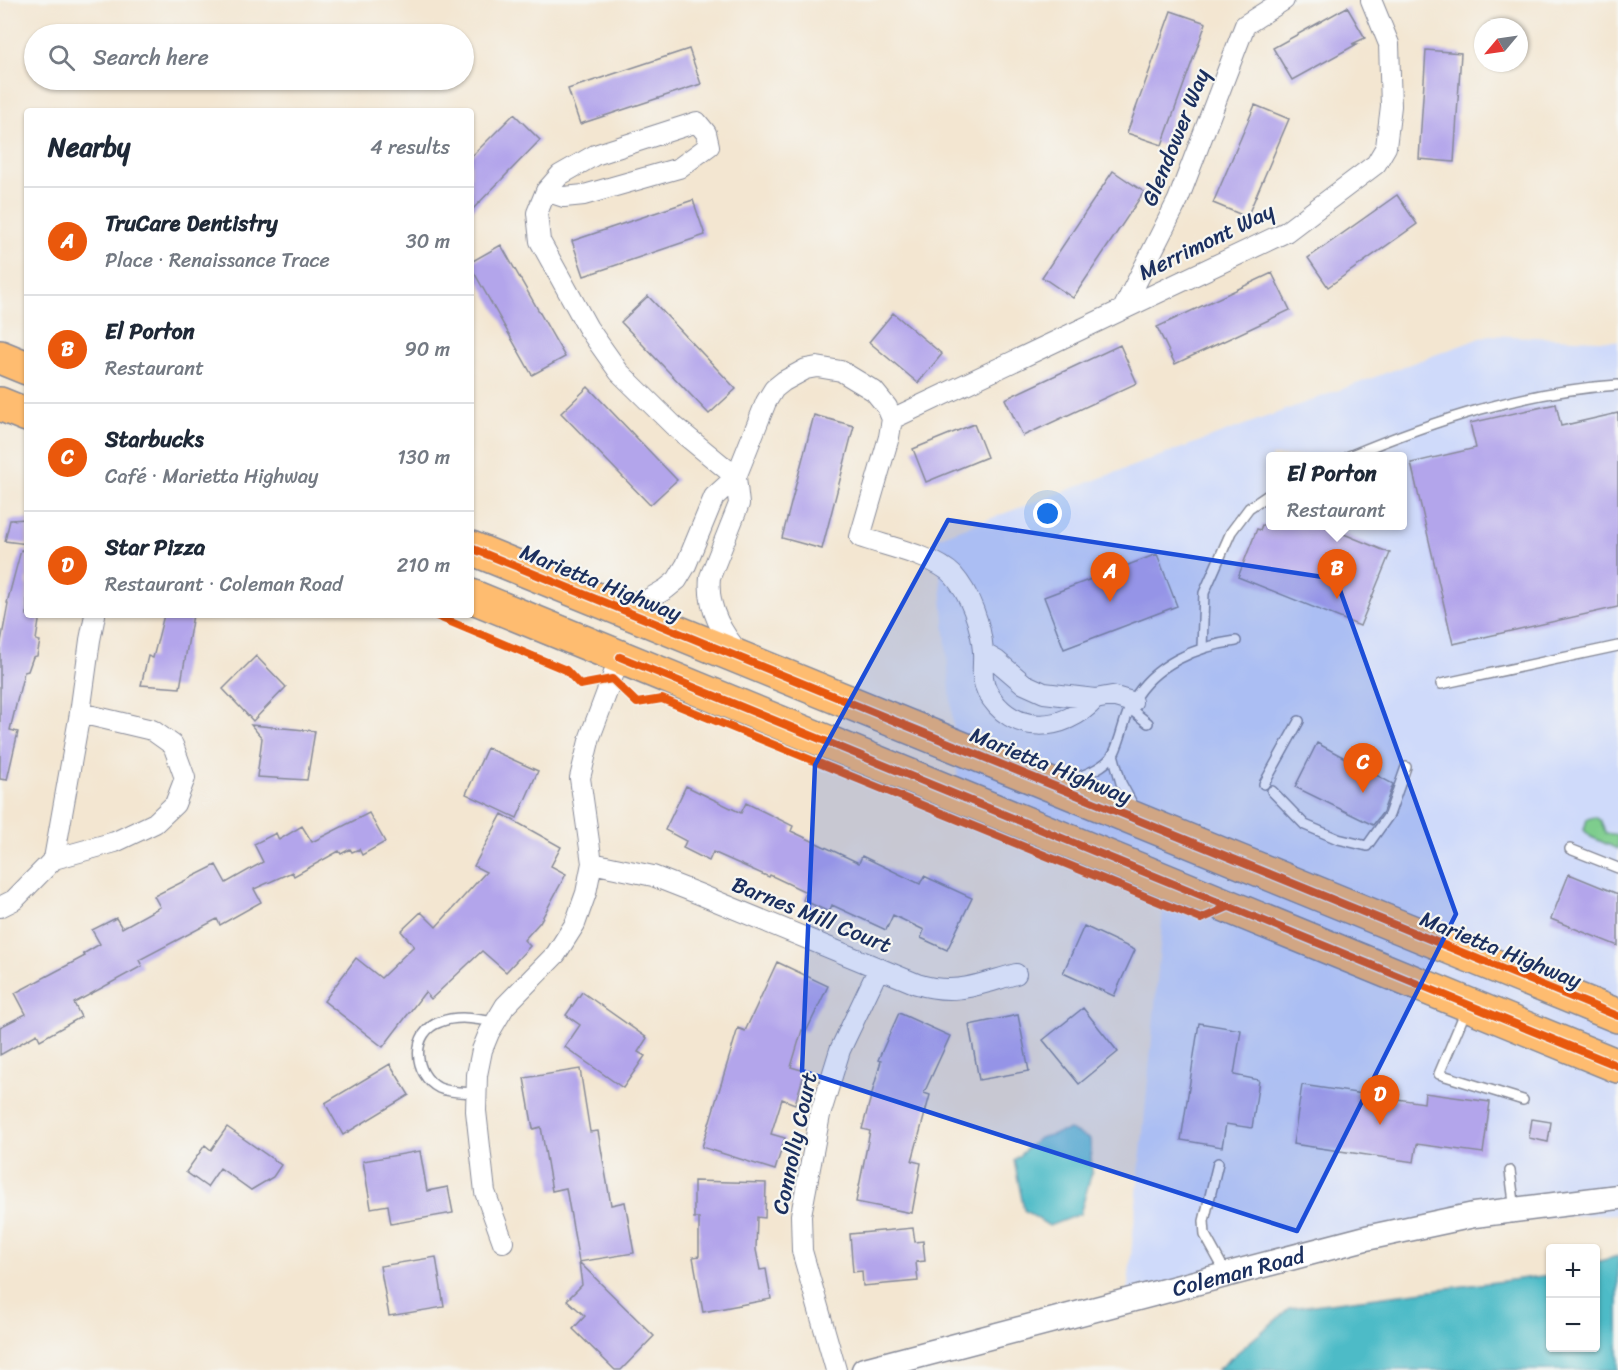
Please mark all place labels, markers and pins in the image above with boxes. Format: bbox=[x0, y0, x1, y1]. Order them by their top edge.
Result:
pin: B bbox=[1318, 550, 1356, 599]
pin: A bbox=[1090, 552, 1130, 602]
pin: C bbox=[1344, 744, 1382, 793]
pin: D bbox=[1360, 1076, 1400, 1125]

